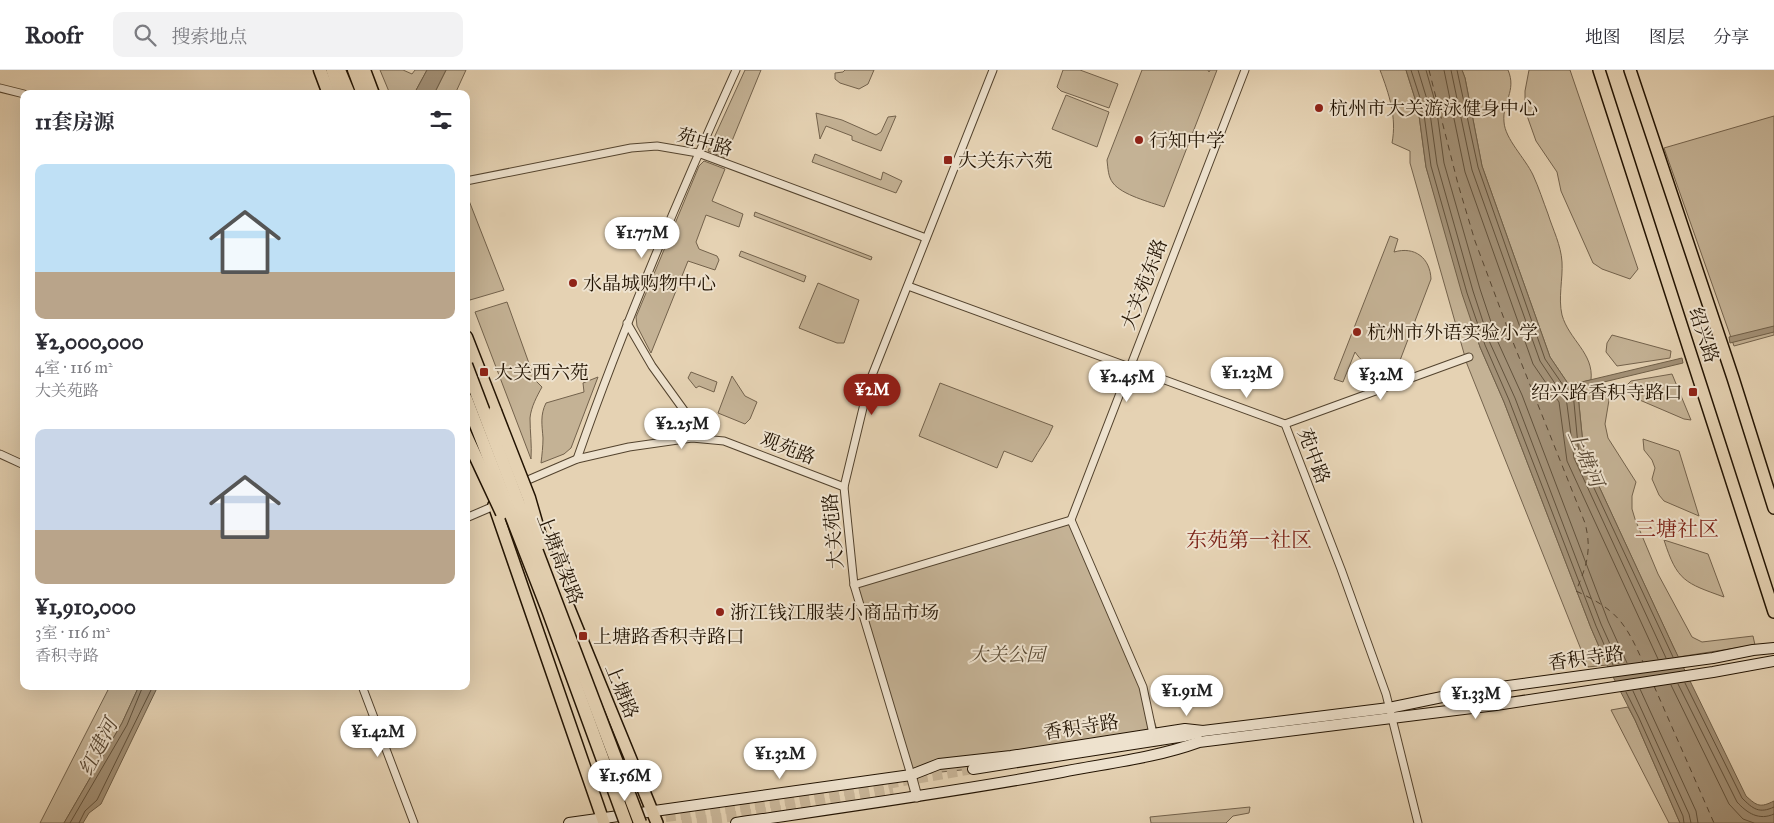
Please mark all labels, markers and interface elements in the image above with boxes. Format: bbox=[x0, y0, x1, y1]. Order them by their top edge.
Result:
search box bbox=[113, 12, 463, 57]
text: Roofr bbox=[25, 20, 83, 50]
icon: search bbox=[131, 21, 159, 49]
text: 搜索地点 bbox=[171, 25, 247, 48]
text: 地图 bbox=[1585, 26, 1621, 48]
text: 图层 bbox=[1649, 26, 1685, 48]
text: 分享 bbox=[1713, 26, 1749, 48]
place label: 杭州市大关游泳健身中心 bbox=[1329, 97, 1538, 120]
marker: 杭州市大关游泳健身中心 bbox=[1313, 102, 1325, 114]
icon: filters bbox=[427, 106, 455, 134]
text: 11套房源 bbox=[35, 109, 115, 135]
street label: 苑中路 bbox=[674, 123, 736, 161]
place label: 行知中学 bbox=[1149, 129, 1225, 152]
marker: 行知中学 bbox=[1133, 134, 1145, 146]
place label: 大关东六苑 bbox=[958, 149, 1053, 172]
marker: 大关东六苑 bbox=[942, 154, 954, 166]
icon: home bbox=[200, 197, 290, 287]
pin: ¥1.77M bbox=[601, 216, 683, 259]
text: ¥1.77M bbox=[616, 223, 668, 242]
street label: 大关苑东路 bbox=[1116, 236, 1172, 332]
place label: 水晶城购物中心 bbox=[583, 272, 716, 295]
marker: 水晶城购物中心 bbox=[567, 277, 579, 289]
street label: 绍兴路 bbox=[1684, 304, 1724, 366]
place label: 杭州市外语实验小学 bbox=[1367, 321, 1538, 344]
marker: 杭州市外语实验小学 bbox=[1351, 326, 1363, 338]
text: ¥2,000,000 bbox=[35, 329, 144, 355]
pin: ¥1.23M bbox=[1206, 356, 1288, 399]
text: 4室 · 116 m² bbox=[35, 358, 113, 377]
pin: ¥3.2M bbox=[1346, 358, 1416, 401]
pin: ¥2.45M bbox=[1086, 360, 1168, 403]
place label: 大关西六苑 bbox=[494, 361, 589, 384]
text: ¥1.23M bbox=[1222, 363, 1272, 382]
text: ¥3.2M bbox=[1359, 365, 1403, 384]
marker: 大关西六苑 bbox=[478, 366, 490, 378]
text: ¥2.45M bbox=[1099, 367, 1155, 386]
pin: ¥2M bbox=[848, 374, 896, 416]
text: ¥2M bbox=[855, 380, 889, 399]
text: 大关苑路 bbox=[35, 381, 99, 400]
place label: 绍兴路香积寺路口 bbox=[1531, 381, 1683, 404]
marker: 绍兴路香积寺路口 bbox=[1687, 386, 1699, 398]
pin: ¥2.25M bbox=[641, 408, 723, 450]
text: ¥2.25M bbox=[655, 414, 709, 433]
street label: 苑中路 bbox=[1293, 425, 1335, 487]
water label: 上塘河 bbox=[1563, 426, 1610, 493]
street label: 观苑路 bbox=[757, 427, 819, 469]
icon: home bbox=[200, 462, 290, 552]
street label: 大关苑路 bbox=[818, 492, 848, 570]
street label: 上塘高架路 bbox=[532, 511, 588, 607]
district label: 三塘社区 bbox=[1635, 516, 1719, 542]
district label: 东苑第一社区 bbox=[1186, 527, 1312, 553]
text: ¥1,910,000 bbox=[35, 594, 136, 620]
place label: 浙江钱江服装小商品市场 bbox=[730, 601, 939, 624]
marker: 浙江钱江服装小商品市场 bbox=[714, 606, 726, 618]
text: 3室 · 116 m² bbox=[35, 623, 110, 642]
place label: 上塘路香积寺路口 bbox=[593, 625, 745, 648]
marker: 上塘路香积寺路口 bbox=[577, 630, 589, 642]
street label: 香积寺路 bbox=[1547, 641, 1625, 675]
park label: 大关公园 bbox=[969, 643, 1048, 666]
text: 香积寺路 bbox=[35, 646, 99, 665]
street label: 上塘路 bbox=[601, 660, 643, 722]
pin: ¥1.91M bbox=[1146, 674, 1228, 717]
pin: ¥1.33M bbox=[1435, 678, 1517, 720]
text: ¥1.91M bbox=[1161, 681, 1213, 700]
text: ¥1.33M bbox=[1451, 684, 1501, 703]
street label: 香积寺路 bbox=[1042, 710, 1120, 744]
water label: 红建河 bbox=[74, 712, 124, 779]
pin: ¥1.42M bbox=[337, 716, 419, 758]
text: ¥1.42M bbox=[351, 722, 405, 741]
pin: ¥1.32M bbox=[739, 738, 821, 780]
text: ¥1.32M bbox=[755, 744, 805, 763]
pin: ¥1.56M bbox=[584, 760, 666, 802]
text: ¥1.56M bbox=[599, 766, 651, 785]

